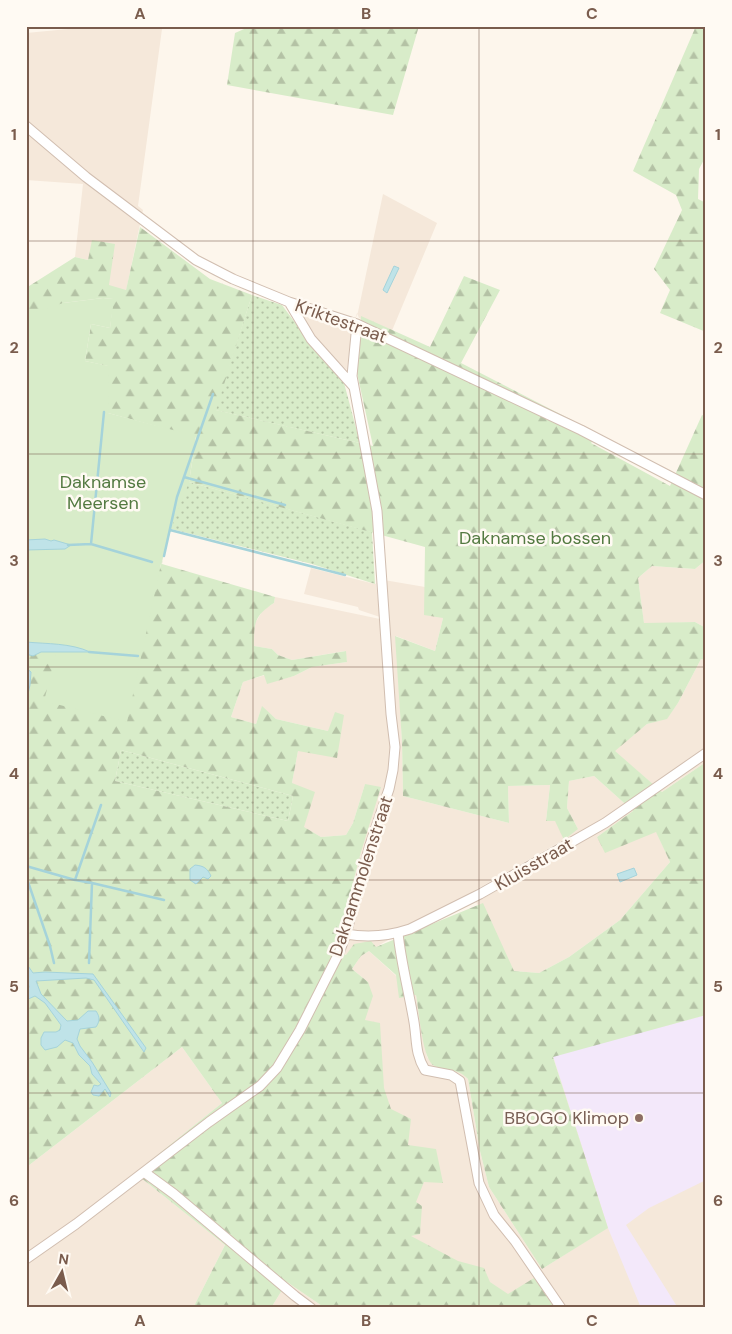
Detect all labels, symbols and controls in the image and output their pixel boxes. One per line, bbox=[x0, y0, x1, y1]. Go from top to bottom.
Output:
text: A bbox=[134, 3, 146, 24]
text: B bbox=[361, 3, 371, 24]
text: C bbox=[586, 3, 598, 24]
text: 1 bbox=[11, 124, 17, 145]
text: 1 bbox=[715, 124, 721, 145]
street label: Kriktestraat bbox=[292, 293, 390, 349]
text: 2 bbox=[9, 337, 19, 358]
text: 2 bbox=[713, 337, 723, 358]
park label: Daknamse Meersen bbox=[60, 470, 146, 515]
park label: Daknamse bossen bbox=[459, 526, 611, 550]
text: 3 bbox=[9, 550, 19, 571]
text: 3 bbox=[713, 550, 723, 571]
text: 4 bbox=[9, 763, 19, 784]
text: 4 bbox=[713, 763, 723, 784]
street label: Daknammolenstraat bbox=[324, 793, 398, 959]
street label: Kluisstraat bbox=[490, 832, 578, 896]
text: 5 bbox=[9, 976, 19, 997]
text: 5 bbox=[713, 976, 723, 997]
place label: BBOGO Klimop bbox=[504, 1106, 629, 1130]
marker: BBOGO Klimop bbox=[633, 1112, 645, 1124]
text: 6 bbox=[9, 1190, 19, 1211]
text: 6 bbox=[713, 1190, 723, 1211]
north arrow bbox=[38, 1246, 88, 1296]
text: N bbox=[57, 1250, 70, 1269]
text: A bbox=[134, 1310, 146, 1331]
text: B bbox=[361, 1310, 371, 1331]
text: C bbox=[586, 1310, 598, 1331]

